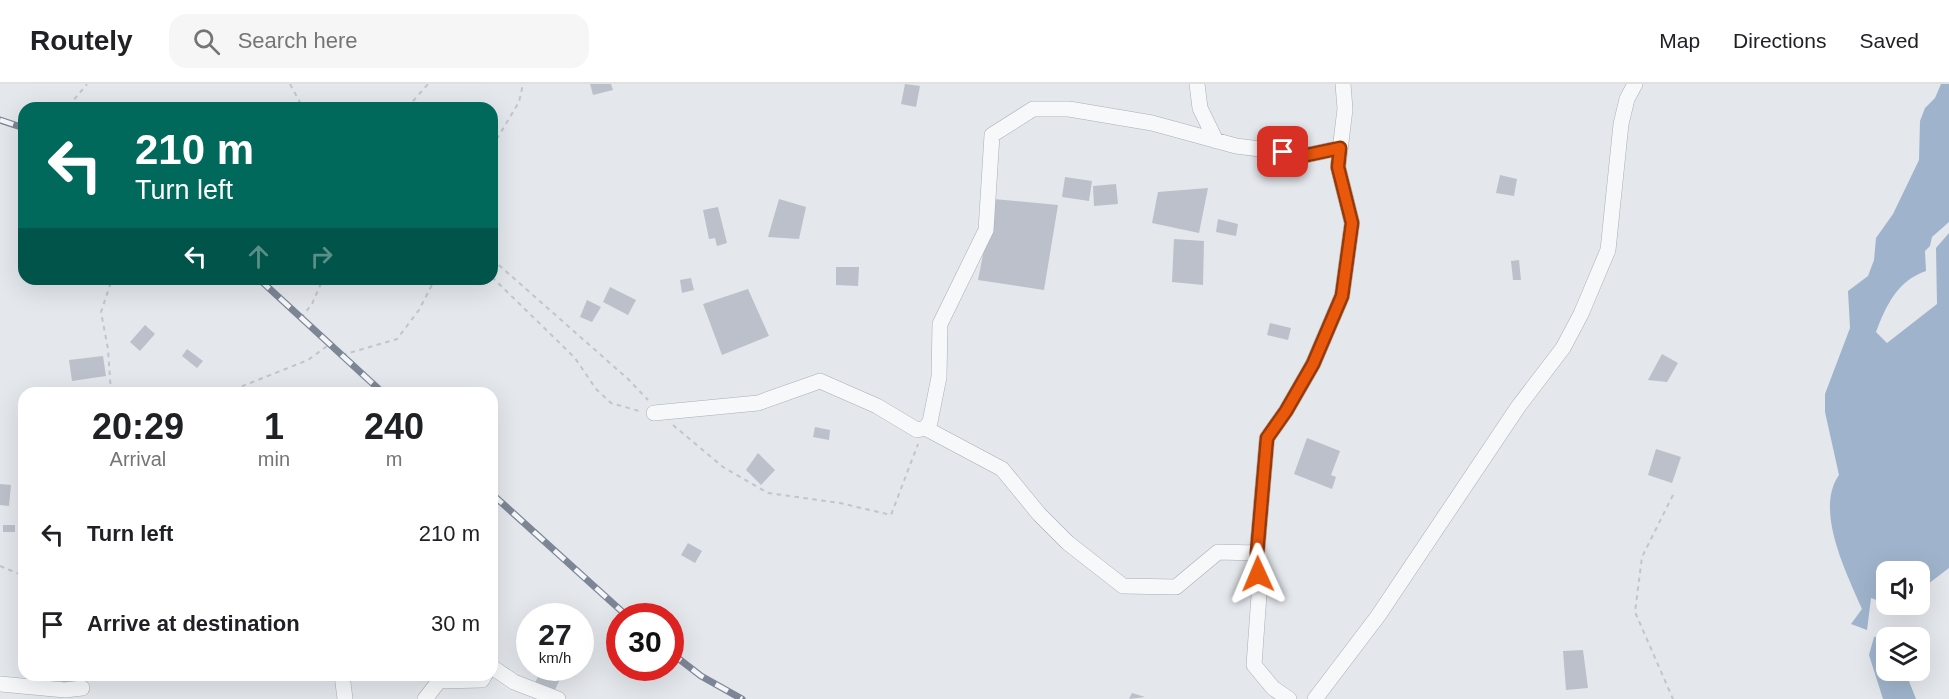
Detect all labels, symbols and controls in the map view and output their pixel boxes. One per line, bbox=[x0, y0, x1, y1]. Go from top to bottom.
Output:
search box bbox=[169, 14, 589, 68]
text: Routely bbox=[30, 25, 133, 56]
icon: search bbox=[190, 25, 223, 58]
text: Search here bbox=[238, 28, 358, 53]
text: Map bbox=[1659, 29, 1700, 52]
text: Directions bbox=[1733, 29, 1826, 52]
text: Saved bbox=[1859, 29, 1919, 52]
icon: left bbox=[36, 126, 114, 204]
text: 210 m bbox=[135, 126, 254, 173]
pin bbox=[1257, 126, 1308, 177]
icon: arrive bbox=[1266, 135, 1299, 168]
text: Turn left bbox=[135, 175, 233, 205]
icon: left bbox=[179, 240, 212, 273]
icon: ahead bbox=[242, 240, 275, 273]
icon: right bbox=[305, 240, 338, 273]
text: 20:29 bbox=[92, 406, 184, 447]
text: 1 bbox=[264, 406, 284, 447]
text: 240 bbox=[364, 406, 424, 447]
text: Arrival bbox=[110, 448, 166, 470]
text: min bbox=[258, 448, 290, 470]
text: m bbox=[386, 448, 402, 470]
icon: left bbox=[36, 518, 69, 551]
text: Turn left bbox=[87, 521, 173, 546]
text: 210 m bbox=[419, 521, 480, 546]
position arrow bbox=[1226, 542, 1290, 606]
map controls bbox=[1876, 561, 1930, 681]
button: sound bbox=[1876, 561, 1930, 615]
speed limit sign: 30 bbox=[606, 603, 684, 681]
icon: arrive bbox=[36, 608, 69, 641]
text: Arrive at destination bbox=[87, 611, 300, 636]
text: 30 m bbox=[431, 611, 480, 636]
text: 27 bbox=[538, 618, 572, 651]
button: layers bbox=[1876, 627, 1930, 681]
text: km/h bbox=[539, 649, 571, 666]

